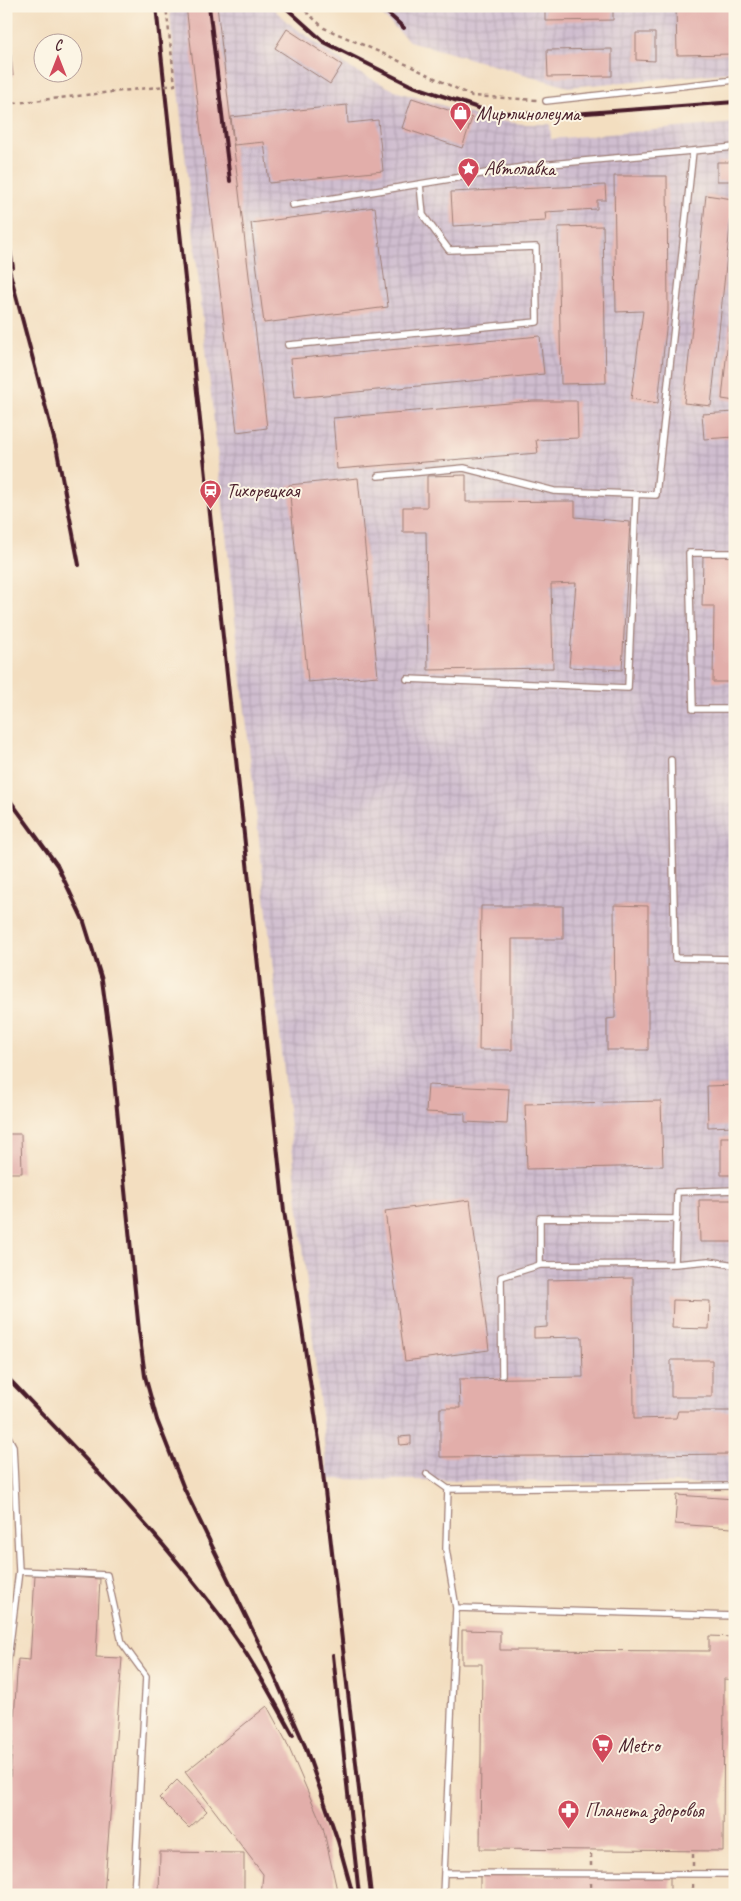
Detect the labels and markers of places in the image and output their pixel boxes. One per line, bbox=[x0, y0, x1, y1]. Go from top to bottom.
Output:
shop icon: Мир линолеума bbox=[448, 101, 472, 132]
place label: Мир линолеума bbox=[476, 101, 582, 126]
place icon: Автолавка bbox=[456, 156, 480, 187]
place label: Автолавка bbox=[484, 156, 557, 181]
station icon: Тихорецкая bbox=[198, 478, 222, 509]
place label: Тихорецкая bbox=[226, 478, 301, 503]
supermarket icon: Metro bbox=[590, 1733, 614, 1764]
place label: Metro bbox=[618, 1733, 662, 1758]
pharmacy icon: Планета здоровья bbox=[557, 1798, 581, 1829]
place label: Планета здоровья bbox=[585, 1798, 706, 1824]

